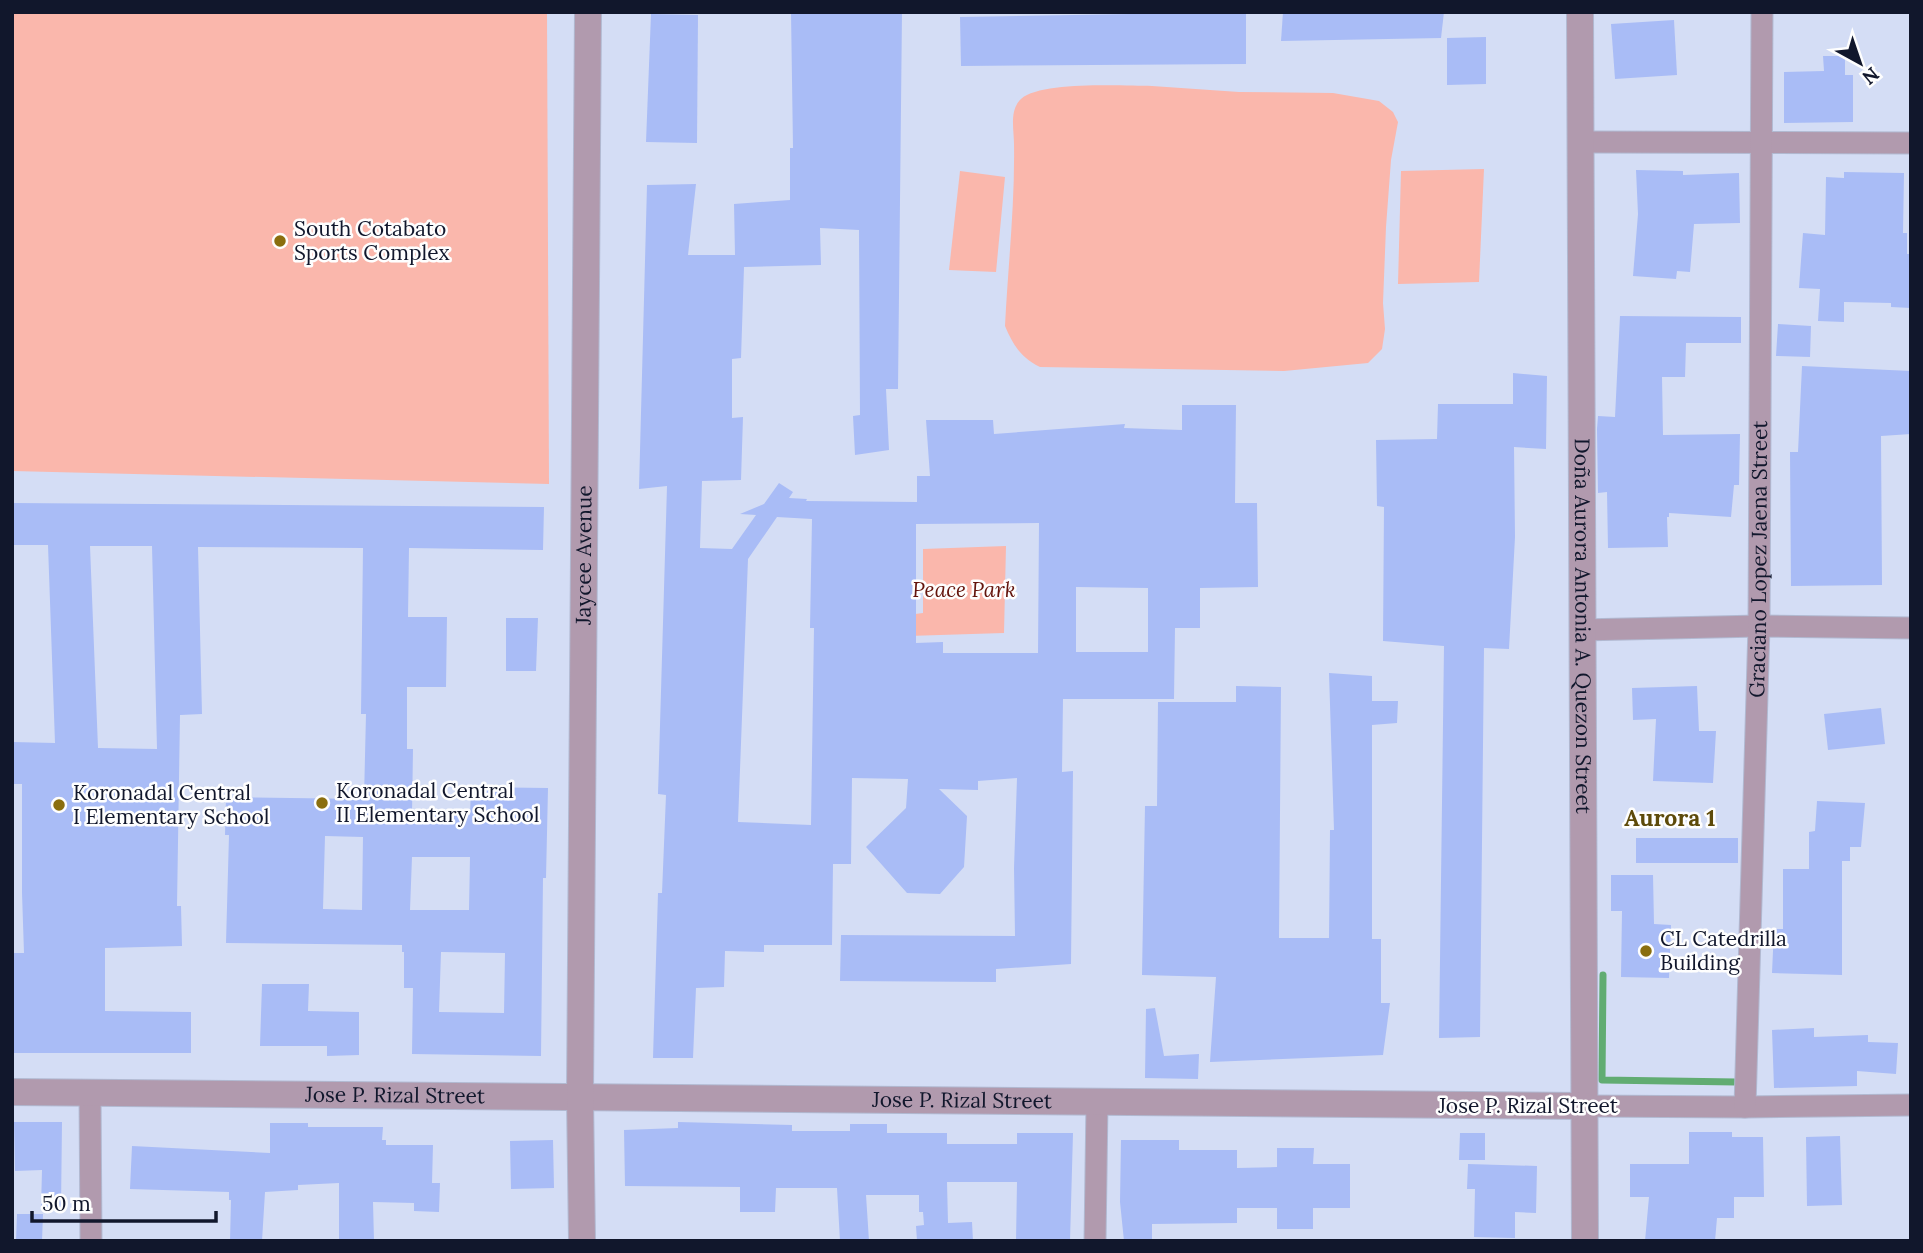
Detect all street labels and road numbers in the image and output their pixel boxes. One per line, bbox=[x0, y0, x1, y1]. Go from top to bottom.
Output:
street label: Graciano Lopez Jaena Street bbox=[1743, 420, 1773, 698]
street label: Doña Aurora Antonia A. Quezon Street bbox=[1569, 438, 1597, 815]
street label: Jaycee Avenue bbox=[569, 485, 598, 626]
street label: Jose P. Rizal Street bbox=[304, 1081, 486, 1109]
street label: Jose P. Rizal Street bbox=[871, 1086, 1053, 1114]
street label: Jose P. Rizal Street bbox=[1437, 1092, 1619, 1119]

